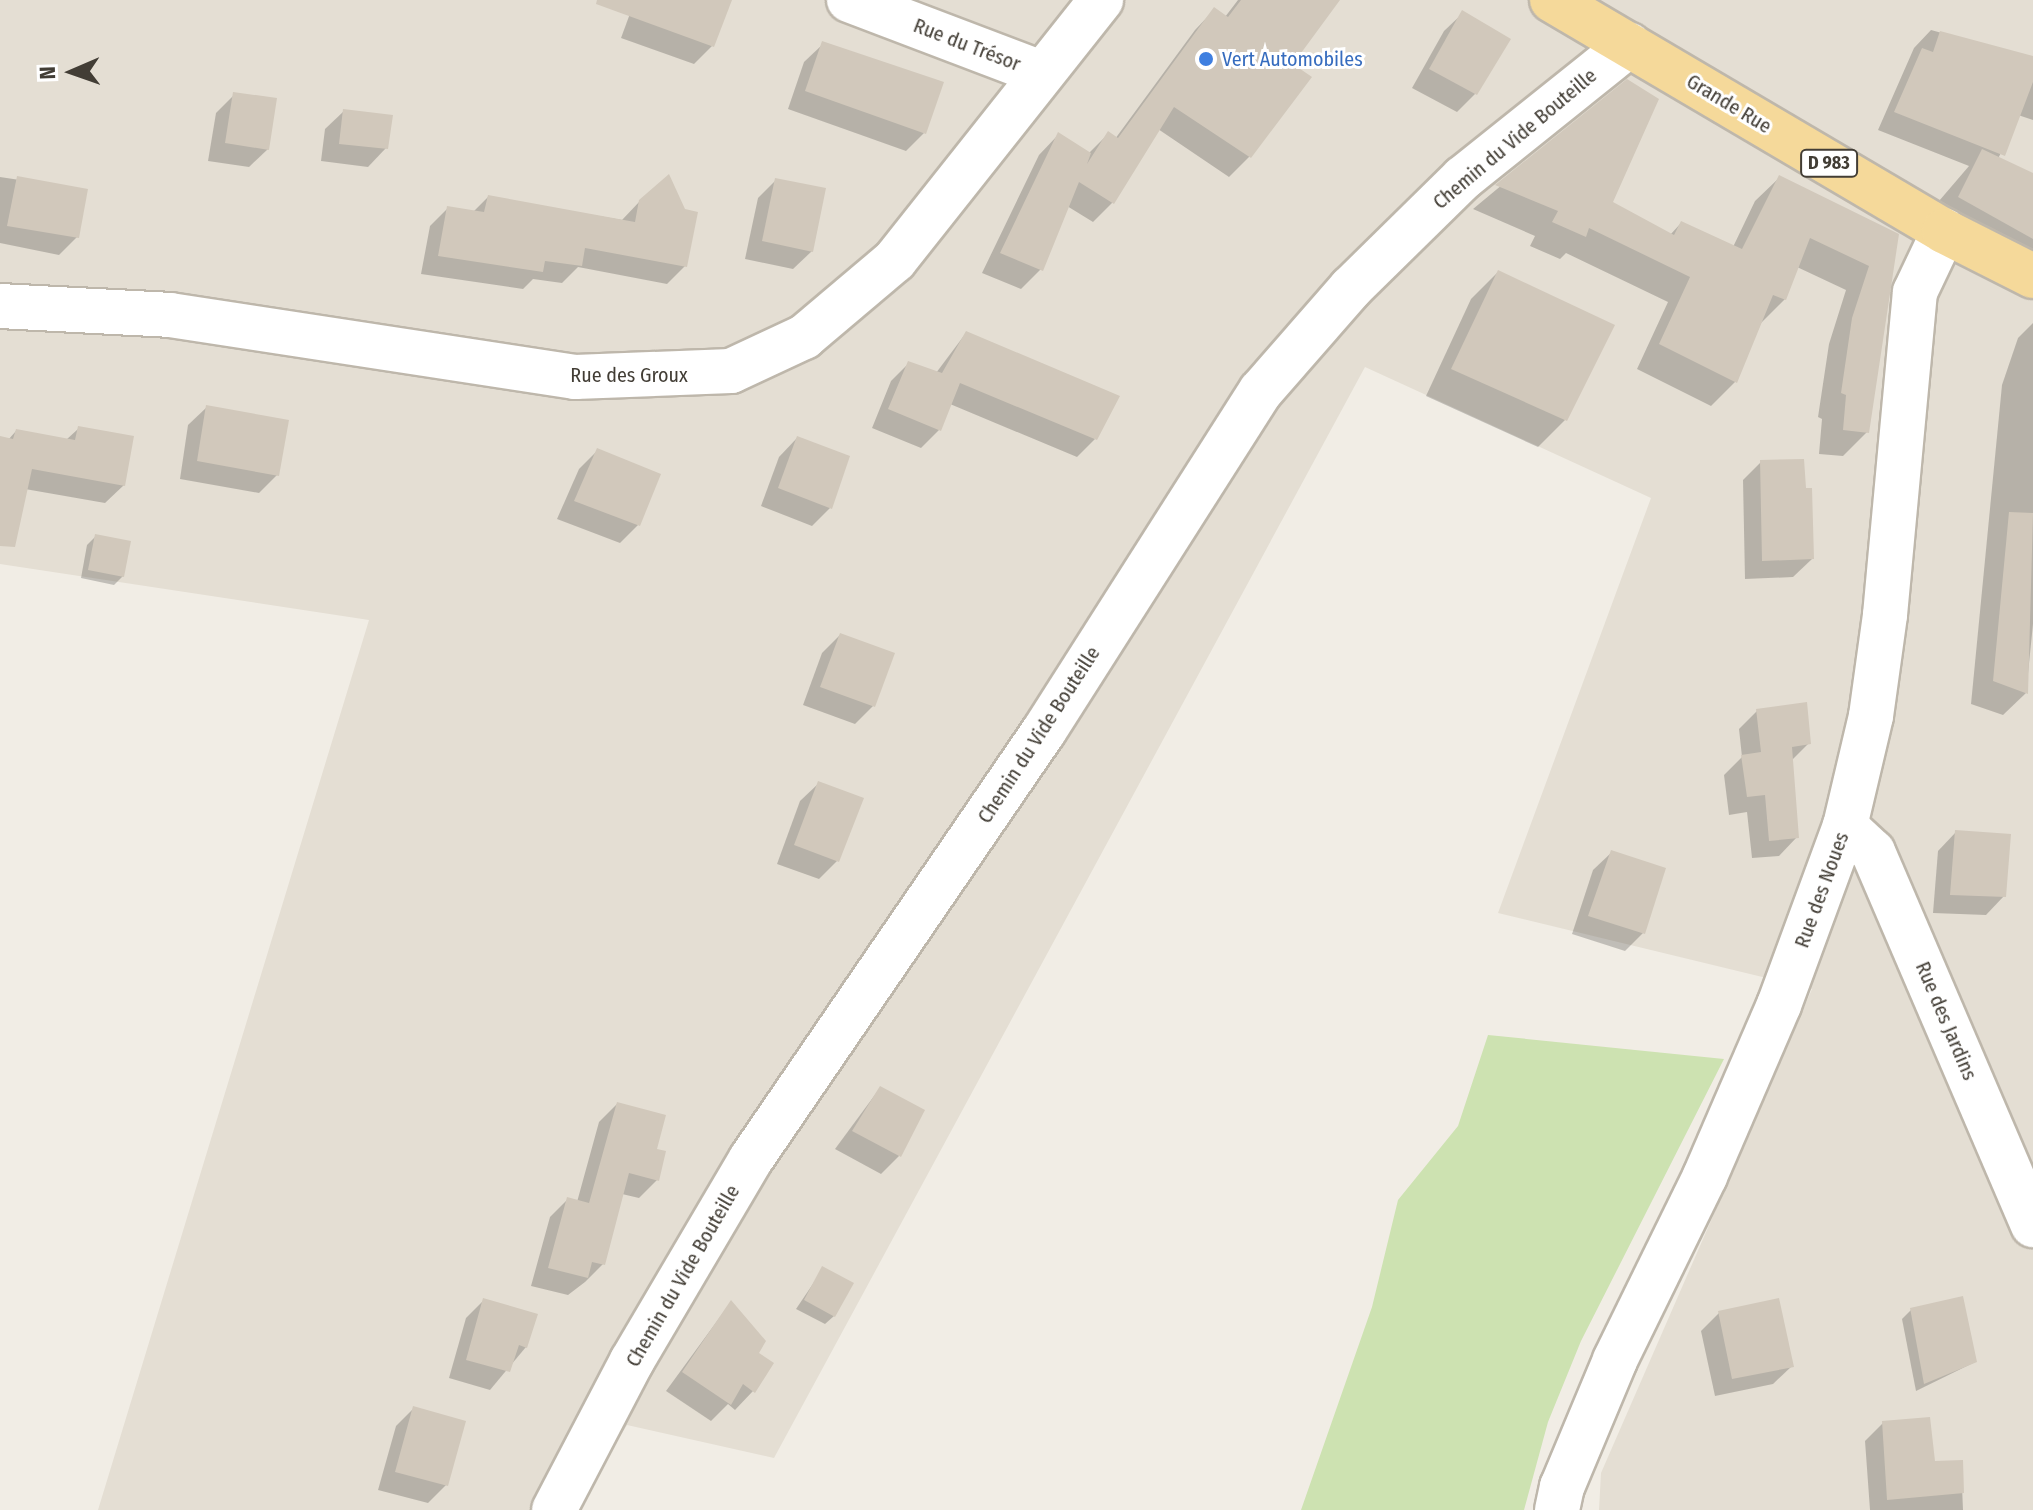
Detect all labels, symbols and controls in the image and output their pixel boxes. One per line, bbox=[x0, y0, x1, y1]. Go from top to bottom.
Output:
street label: Rue du Trésor bbox=[910, 14, 1024, 76]
north arrow bbox=[32, 32, 112, 112]
place label: Vert Automobiles bbox=[1222, 47, 1363, 71]
marker: Vert Automobiles bbox=[1197, 50, 1215, 68]
street label: Chemin du Vide Bouteille bbox=[1428, 64, 1602, 214]
text: N bbox=[34, 66, 61, 80]
street label: Grande Rue bbox=[1682, 69, 1776, 139]
road number: D 983 bbox=[1799, 149, 1859, 177]
street label: Rue des Groux bbox=[570, 363, 688, 387]
street label: Chemin du Vide Bouteille bbox=[973, 642, 1105, 828]
street label: Rue des Noues bbox=[1790, 829, 1854, 951]
street label: Rue des Jardins bbox=[1910, 958, 1982, 1084]
street label: Chemin du Vide Bouteille bbox=[621, 1181, 745, 1371]

